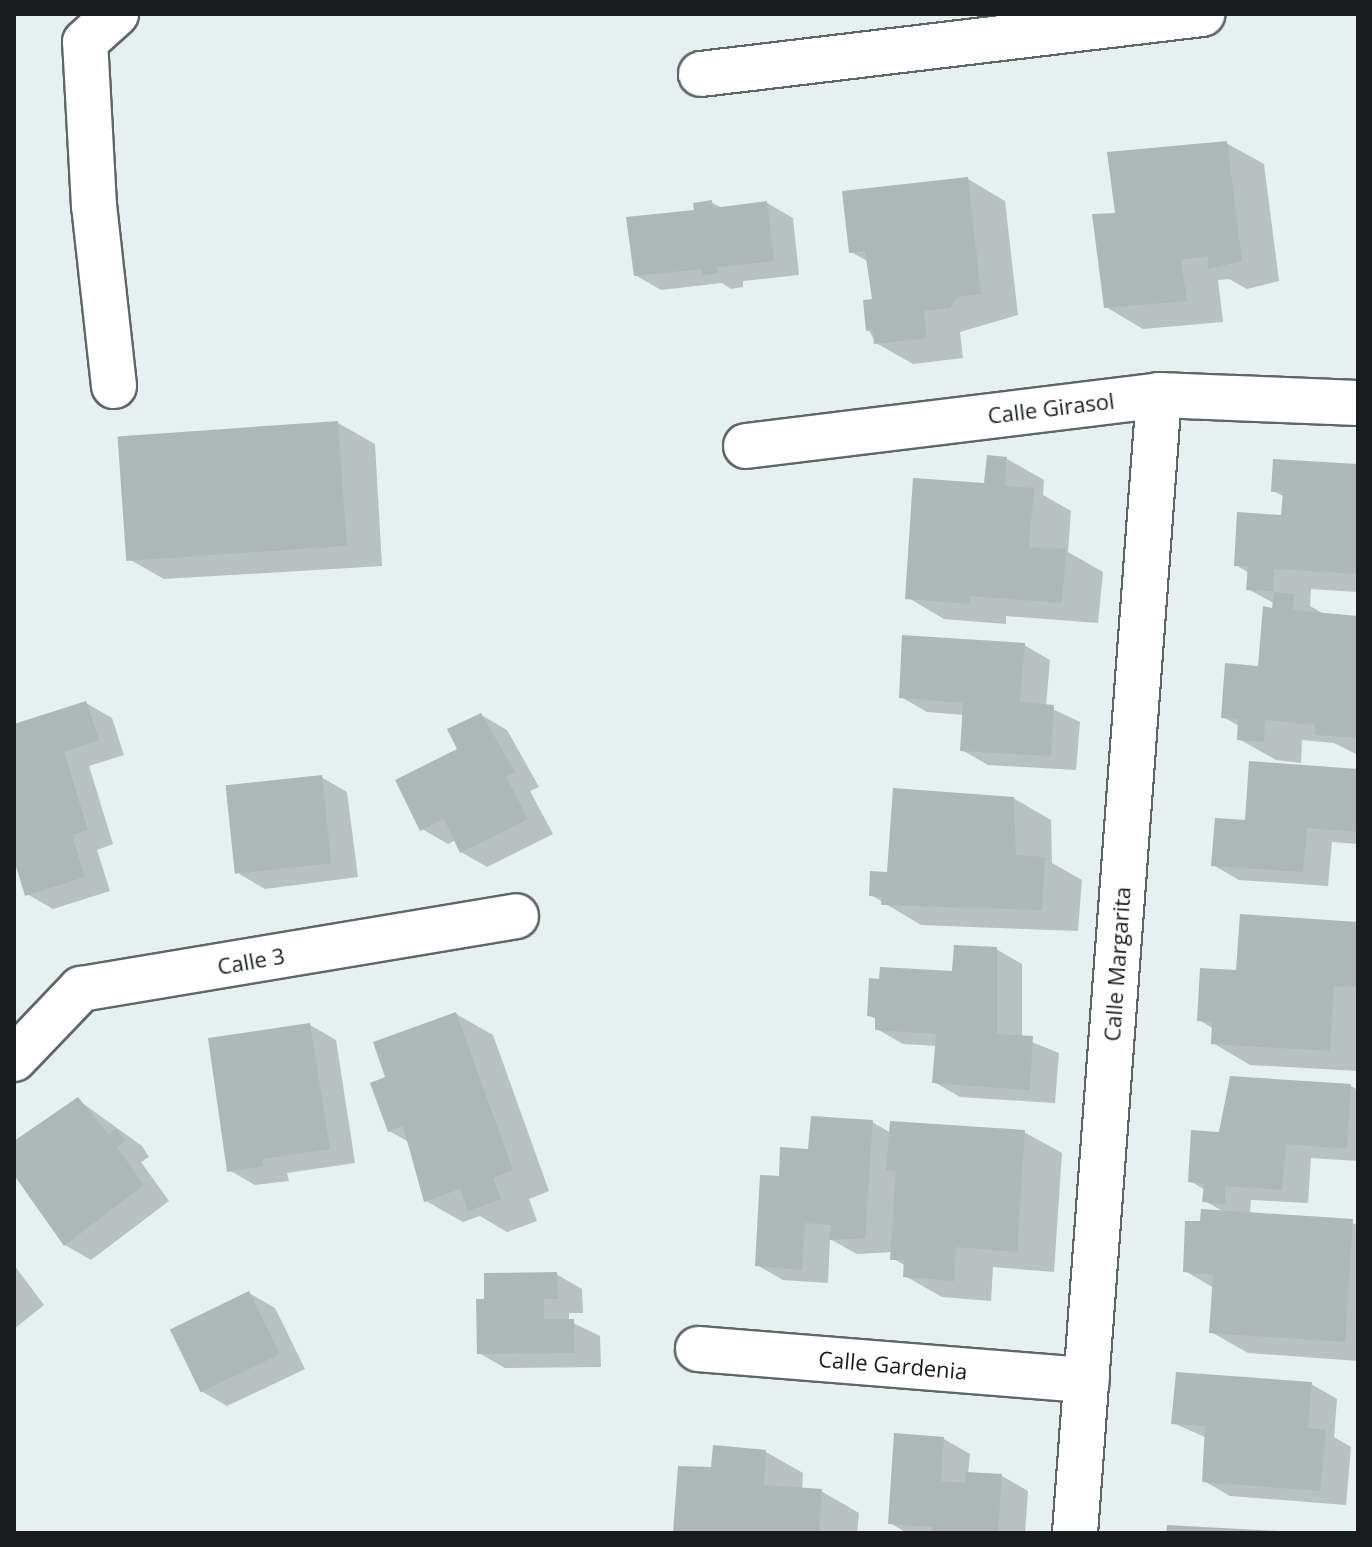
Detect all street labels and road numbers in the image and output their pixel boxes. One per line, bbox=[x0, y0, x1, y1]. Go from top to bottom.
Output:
street label: Calle Girasol bbox=[986, 387, 1116, 429]
street label: Calle Margarita bbox=[1098, 886, 1136, 1042]
street label: Calle 3 bbox=[215, 942, 287, 980]
street label: Calle Gardenia bbox=[817, 1345, 969, 1385]

